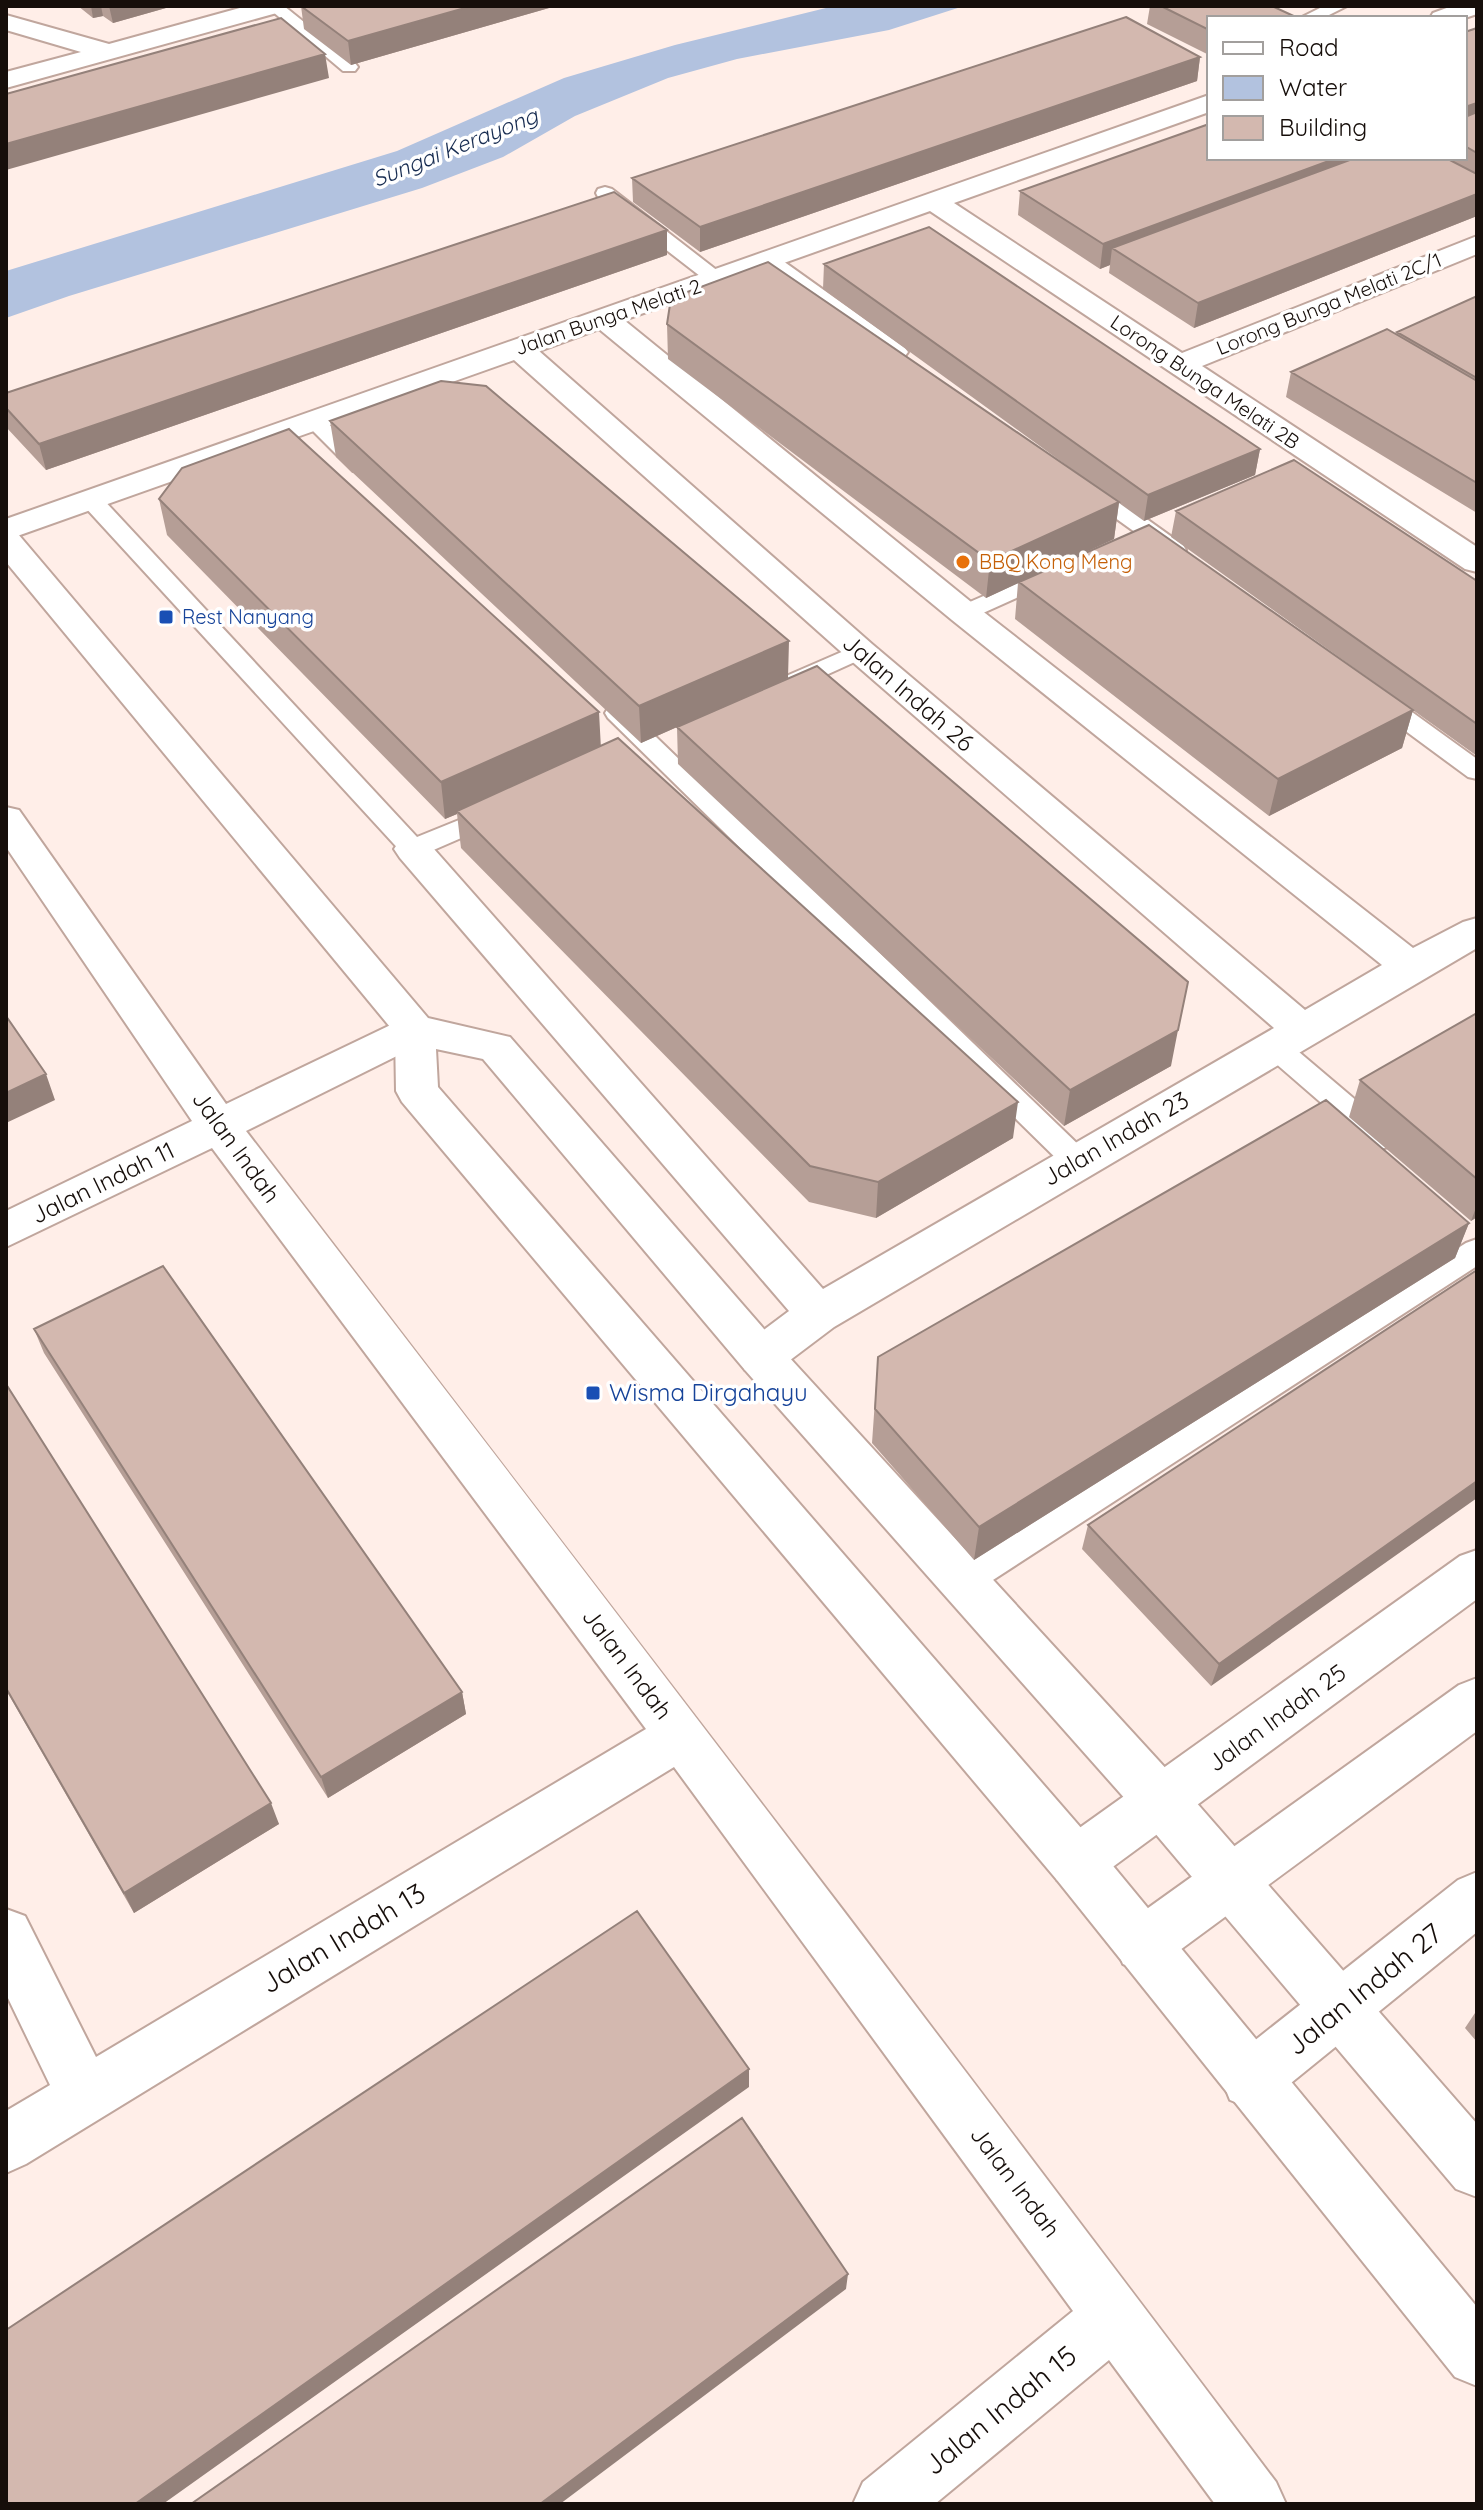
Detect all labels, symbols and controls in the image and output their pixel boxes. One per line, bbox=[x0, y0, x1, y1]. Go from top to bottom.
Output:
legend bbox=[1207, 16, 1467, 160]
text: Road bbox=[1279, 32, 1339, 62]
text: Water bbox=[1279, 72, 1347, 102]
water label: Sungai Kerayong bbox=[368, 101, 543, 193]
text: Building bbox=[1279, 112, 1367, 142]
street label: Lorong Bunga Melati 2C/1 bbox=[1213, 247, 1445, 360]
street label: Jalan Bunga Melati 2 bbox=[511, 273, 704, 360]
street label: Lorong Bunga Melati 2B bbox=[1106, 309, 1305, 454]
place label: BBQ Kong Meng bbox=[979, 549, 1133, 574]
marker: BBQ Kong Meng bbox=[954, 553, 972, 571]
place label: Rest Nanyang bbox=[182, 604, 314, 629]
marker: Rest Nanyang bbox=[157, 608, 175, 626]
street label: Jalan Indah 26 bbox=[837, 627, 980, 757]
street label: Jalan Indah bbox=[186, 1084, 288, 1208]
street label: Jalan Indah 23 bbox=[1037, 1084, 1194, 1192]
street label: Jalan Indah 11 bbox=[26, 1134, 179, 1230]
place label: Wisma Dirgahayu bbox=[609, 1377, 808, 1407]
marker: Wisma Dirgahayu bbox=[584, 1384, 602, 1402]
street label: Jalan Indah bbox=[576, 1602, 679, 1725]
street label: Jalan Indah 25 bbox=[1201, 1657, 1352, 1778]
street label: Jalan Indah 13 bbox=[254, 1875, 431, 2000]
street label: Jalan Indah 27 bbox=[1279, 1915, 1449, 2062]
street label: Jalan Indah bbox=[964, 2120, 1067, 2243]
street label: Jalan Indah 15 bbox=[916, 2337, 1083, 2482]

